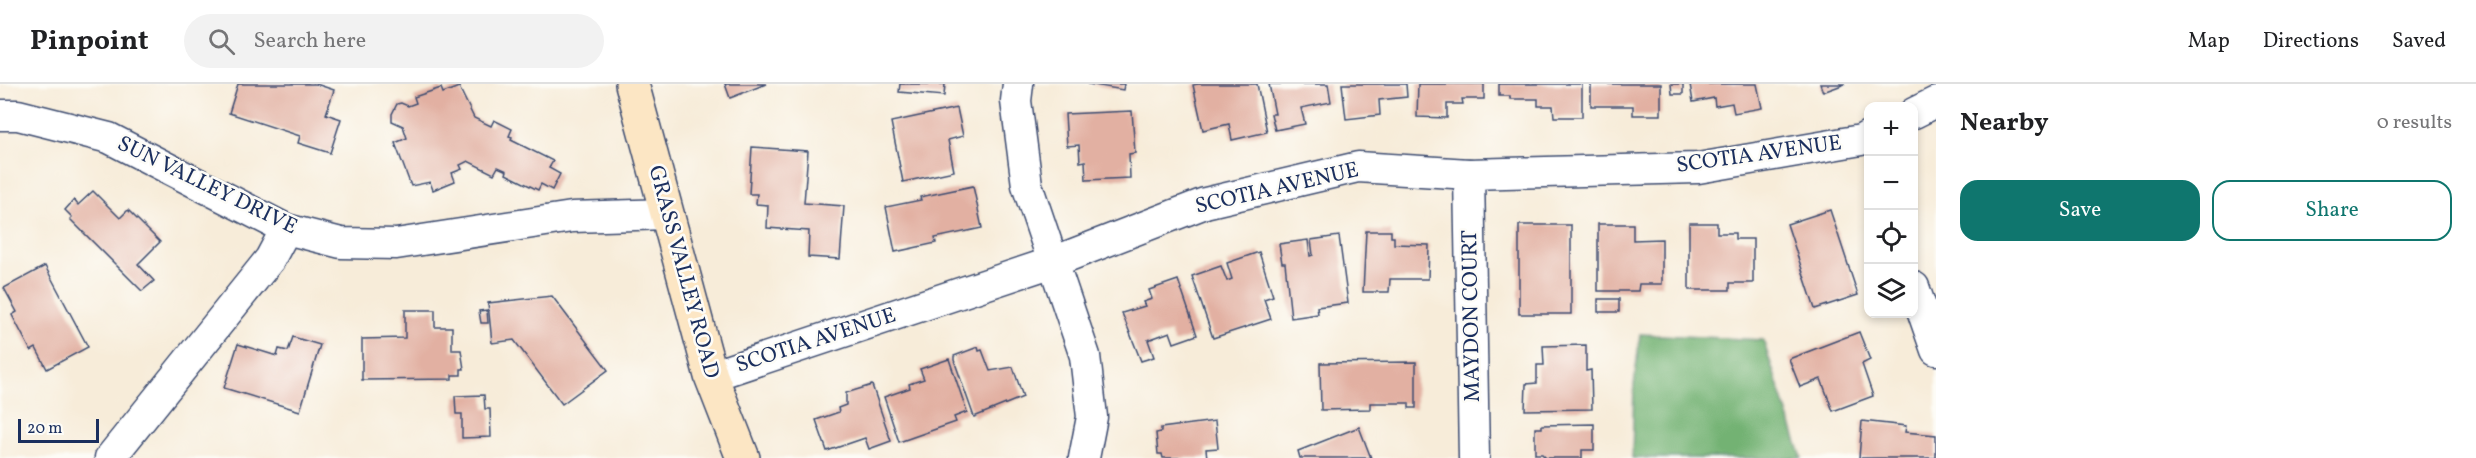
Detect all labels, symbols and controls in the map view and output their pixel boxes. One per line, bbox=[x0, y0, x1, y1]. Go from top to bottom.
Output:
search box bbox=[184, 14, 604, 68]
text: Pinpoint bbox=[30, 22, 148, 61]
icon: search bbox=[205, 25, 238, 58]
text: Search here bbox=[253, 26, 366, 57]
text: Map bbox=[2188, 27, 2230, 56]
text: Directions bbox=[2263, 27, 2359, 56]
text: Saved bbox=[2392, 27, 2446, 56]
map controls bbox=[1864, 102, 1918, 318]
button: + bbox=[1864, 102, 1918, 156]
text: Nearby bbox=[1960, 105, 2049, 141]
text: 0 results bbox=[2377, 109, 2452, 137]
street label: SCOTIA AVENUE bbox=[1674, 128, 1844, 182]
street label: SUN VALLEY DRIVE bbox=[112, 129, 302, 243]
street label: SCOTIA AVENUE bbox=[1192, 155, 1362, 223]
button: − bbox=[1864, 156, 1918, 210]
street label: GRASS VALLEY ROAD bbox=[640, 162, 726, 382]
button: Save bbox=[1960, 180, 2200, 241]
button: Share bbox=[2212, 180, 2452, 241]
button: locate bbox=[1864, 210, 1918, 264]
street label: MAYDON COURT bbox=[1455, 230, 1489, 402]
button: layers bbox=[1864, 264, 1918, 318]
street label: SCOTIA AVENUE bbox=[732, 300, 900, 382]
scale bar bbox=[18, 416, 99, 444]
text: 20 m bbox=[27, 418, 62, 440]

